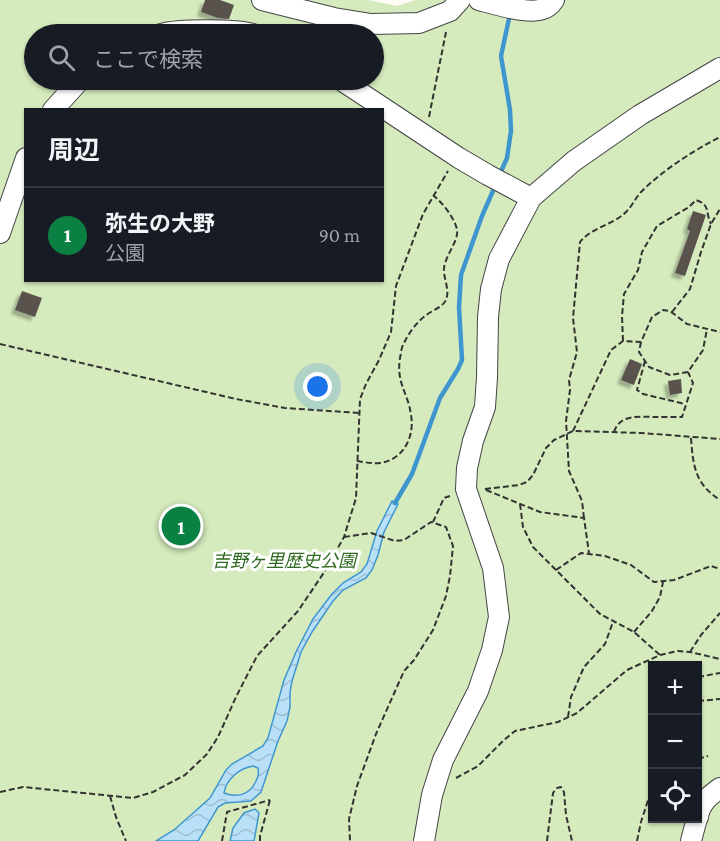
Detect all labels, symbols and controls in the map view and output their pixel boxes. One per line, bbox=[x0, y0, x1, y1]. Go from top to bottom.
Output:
search box bbox=[24, 24, 384, 90]
icon: search bbox=[45, 41, 78, 74]
text: ここで検索 bbox=[93, 47, 203, 72]
text: 周辺 bbox=[48, 136, 100, 165]
text: 弥生の大野 bbox=[105, 211, 215, 236]
text: 1 bbox=[64, 224, 71, 246]
text: 90 m bbox=[319, 224, 360, 246]
text: 公園 bbox=[105, 242, 145, 264]
your location bbox=[303, 372, 332, 401]
pin: 1 bbox=[162, 504, 201, 548]
park label: 吉野ヶ里歴史公園 bbox=[212, 551, 359, 571]
map controls bbox=[648, 661, 702, 823]
button: + bbox=[648, 661, 702, 715]
button: − bbox=[648, 715, 702, 769]
button: locate bbox=[648, 769, 702, 823]

